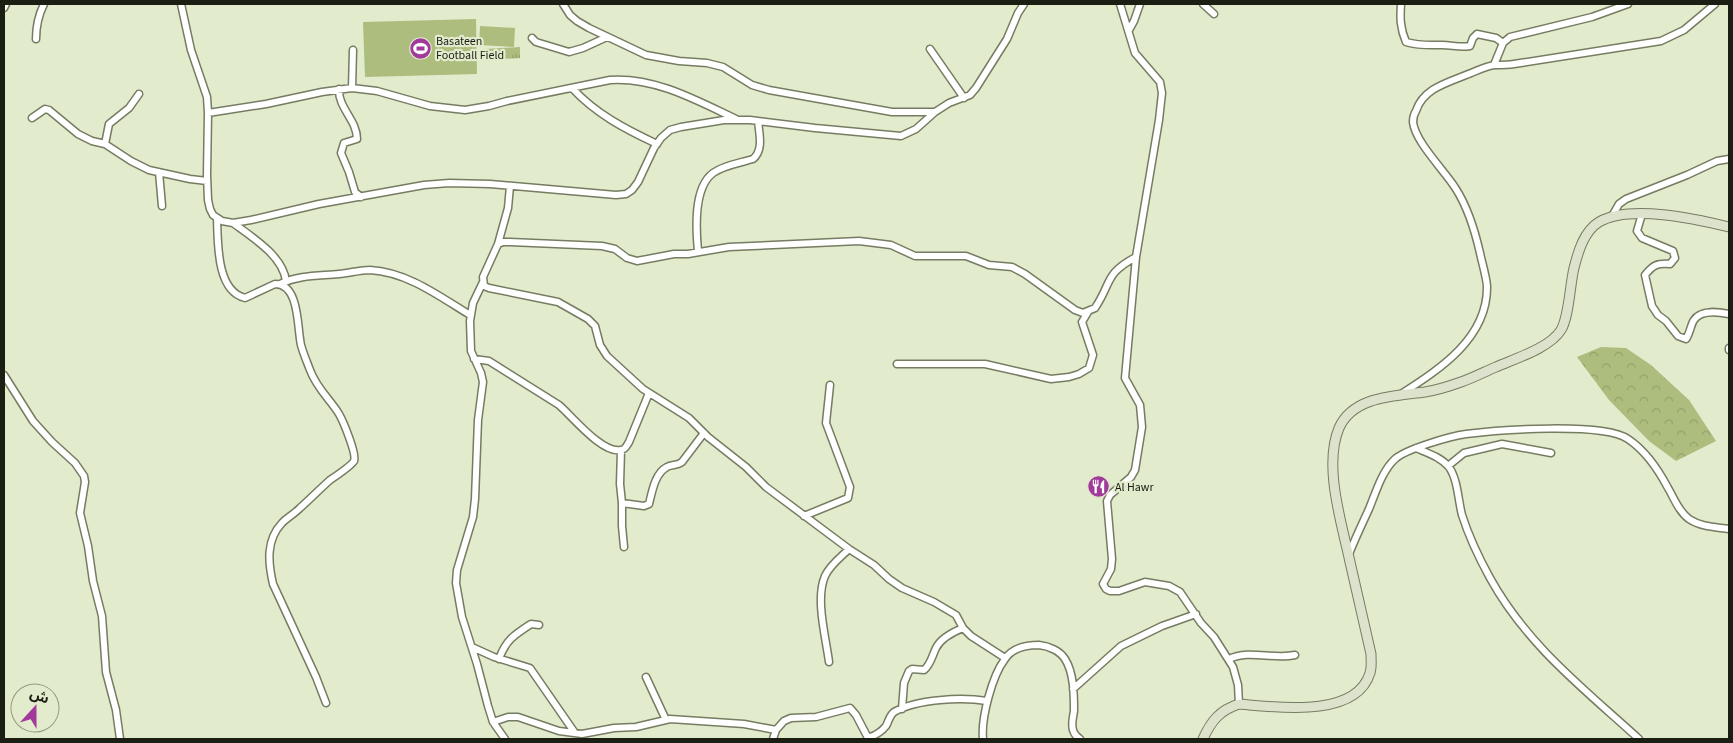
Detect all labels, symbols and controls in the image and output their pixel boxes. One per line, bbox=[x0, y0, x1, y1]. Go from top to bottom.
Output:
place label: Basateen Football Field bbox=[436, 33, 504, 64]
sports icon: Basateen Football Field bbox=[408, 36, 432, 60]
restaurant icon: Al Hawr bbox=[1087, 475, 1111, 499]
place label: Al Hawr bbox=[1115, 479, 1154, 496]
north arrow bbox=[10, 683, 60, 733]
text: ش bbox=[27, 684, 52, 710]

